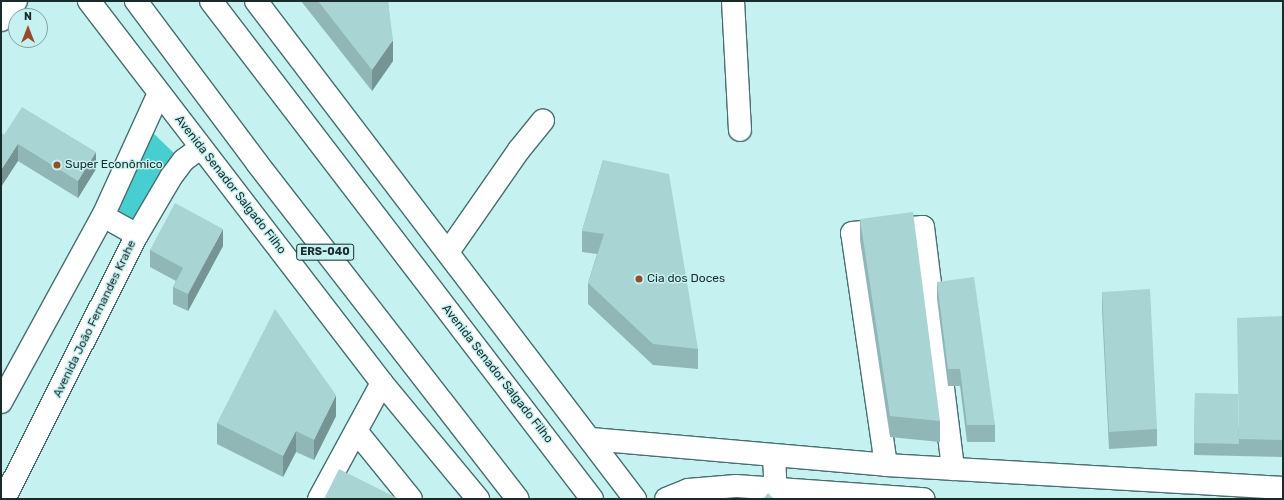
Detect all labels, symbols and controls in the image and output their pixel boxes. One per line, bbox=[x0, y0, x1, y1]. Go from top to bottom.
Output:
north arrow bbox=[8, 8, 48, 48]
text: N bbox=[24, 10, 32, 23]
street label: Avenida Senador Salgado Filho bbox=[171, 113, 289, 257]
place label: Super Econômico bbox=[65, 158, 163, 172]
marker: Super Econômico bbox=[52, 160, 62, 170]
street label: Avenida João Fernandes Krahe bbox=[51, 238, 139, 400]
road number: ERS-040 bbox=[296, 243, 354, 261]
place label: Cia dos Doces bbox=[647, 272, 725, 286]
marker: Cia dos Doces bbox=[634, 274, 644, 284]
street label: Avenida Senador Salgado Filho bbox=[438, 302, 556, 446]

